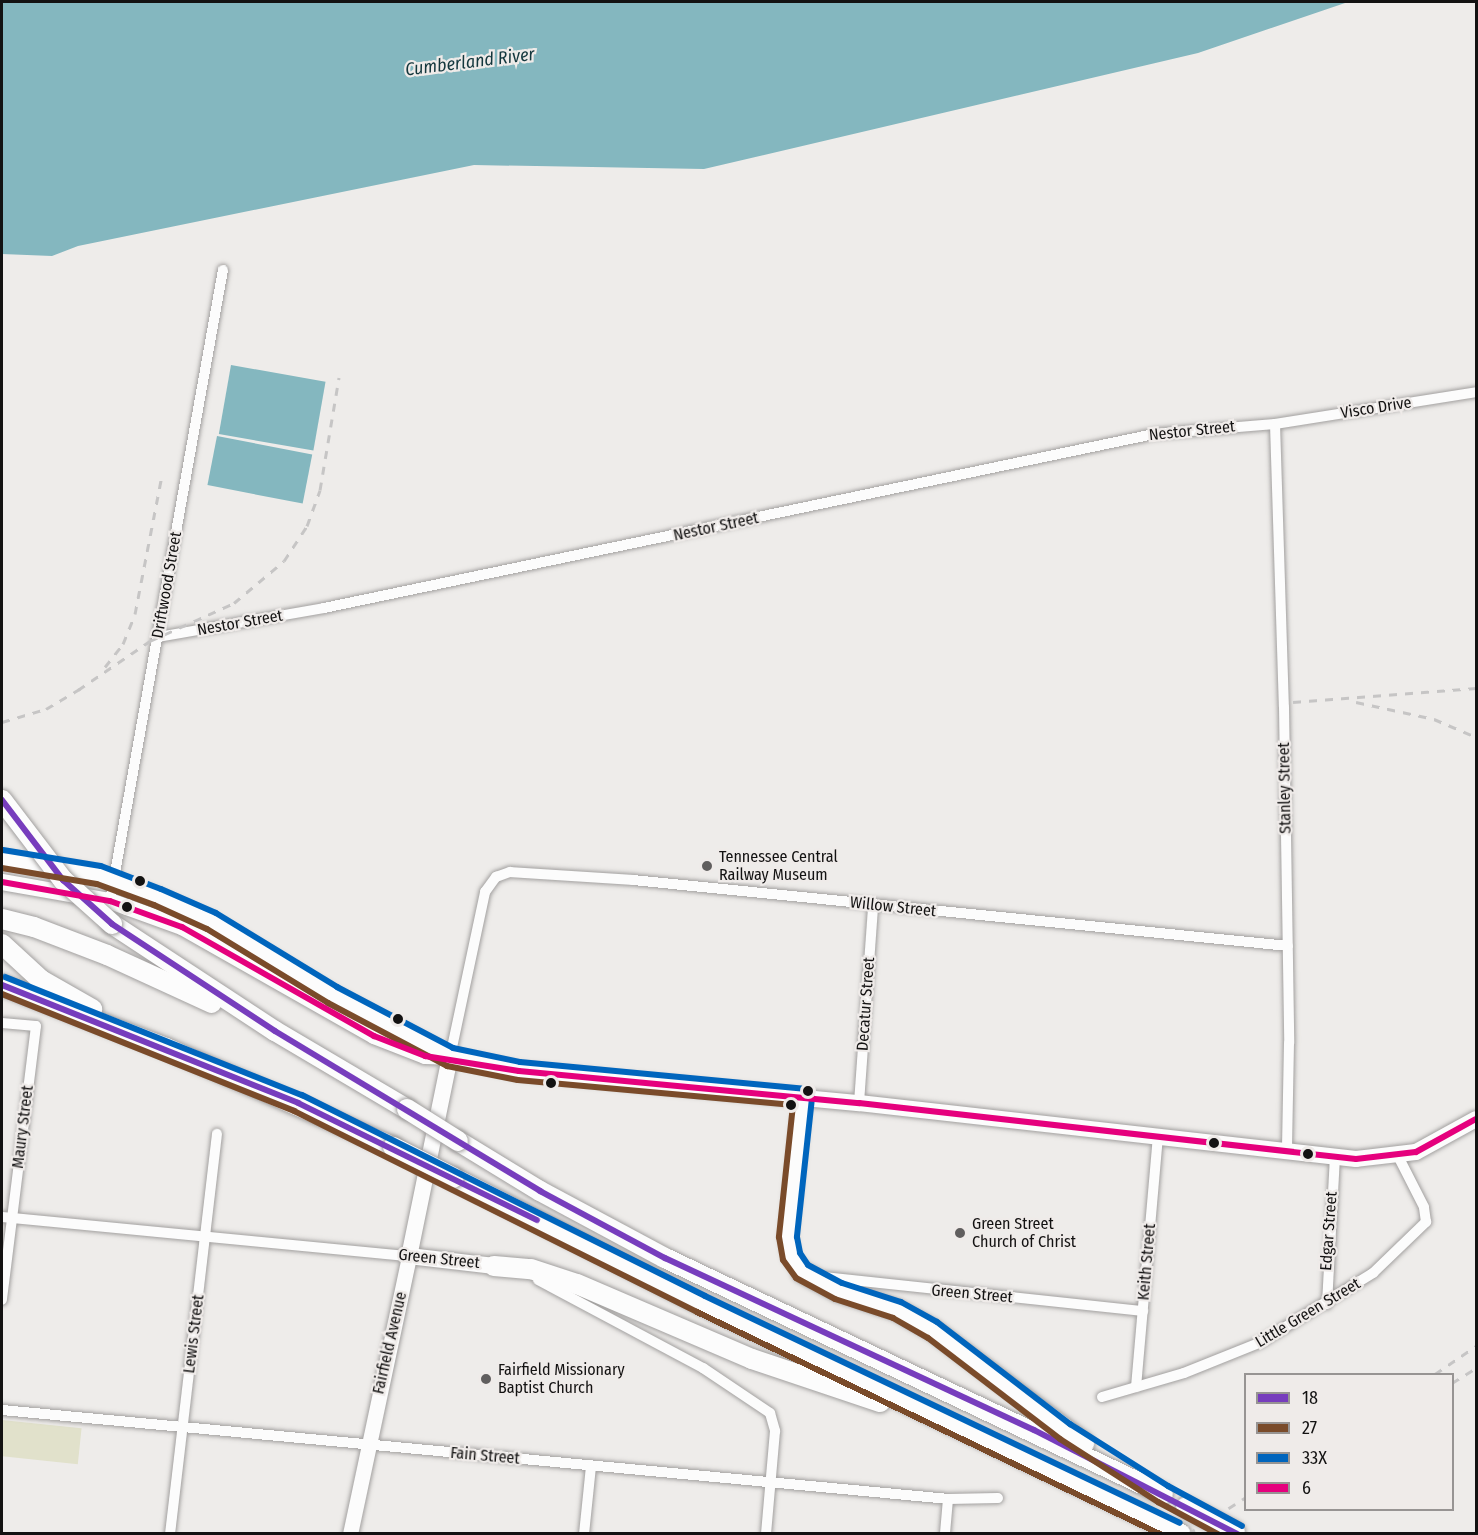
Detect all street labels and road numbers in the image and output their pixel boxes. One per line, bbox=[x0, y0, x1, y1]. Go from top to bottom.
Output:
street label: Visco Drive bbox=[1339, 393, 1413, 423]
street label: Nestor Street bbox=[1148, 417, 1236, 445]
street label: Nestor Street bbox=[672, 509, 760, 545]
street label: Driftwood Street bbox=[148, 530, 186, 640]
street label: Nestor Street bbox=[196, 606, 284, 640]
street label: Stanley Street bbox=[1275, 742, 1295, 834]
street label: Willow Street bbox=[849, 893, 937, 921]
street label: Decatur Street bbox=[853, 956, 879, 1052]
street label: Maury Street bbox=[8, 1084, 38, 1170]
street label: Edgar Street bbox=[1317, 1191, 1341, 1271]
street label: Keith Street bbox=[1134, 1223, 1160, 1301]
street label: Green Street bbox=[397, 1245, 481, 1273]
street label: Little Green Street bbox=[1252, 1274, 1364, 1352]
street label: Green Street bbox=[930, 1281, 1014, 1307]
street label: Fairfield Avenue bbox=[369, 1290, 411, 1396]
street label: Lewis Street bbox=[180, 1294, 208, 1374]
street label: Fain Street bbox=[450, 1443, 520, 1469]

